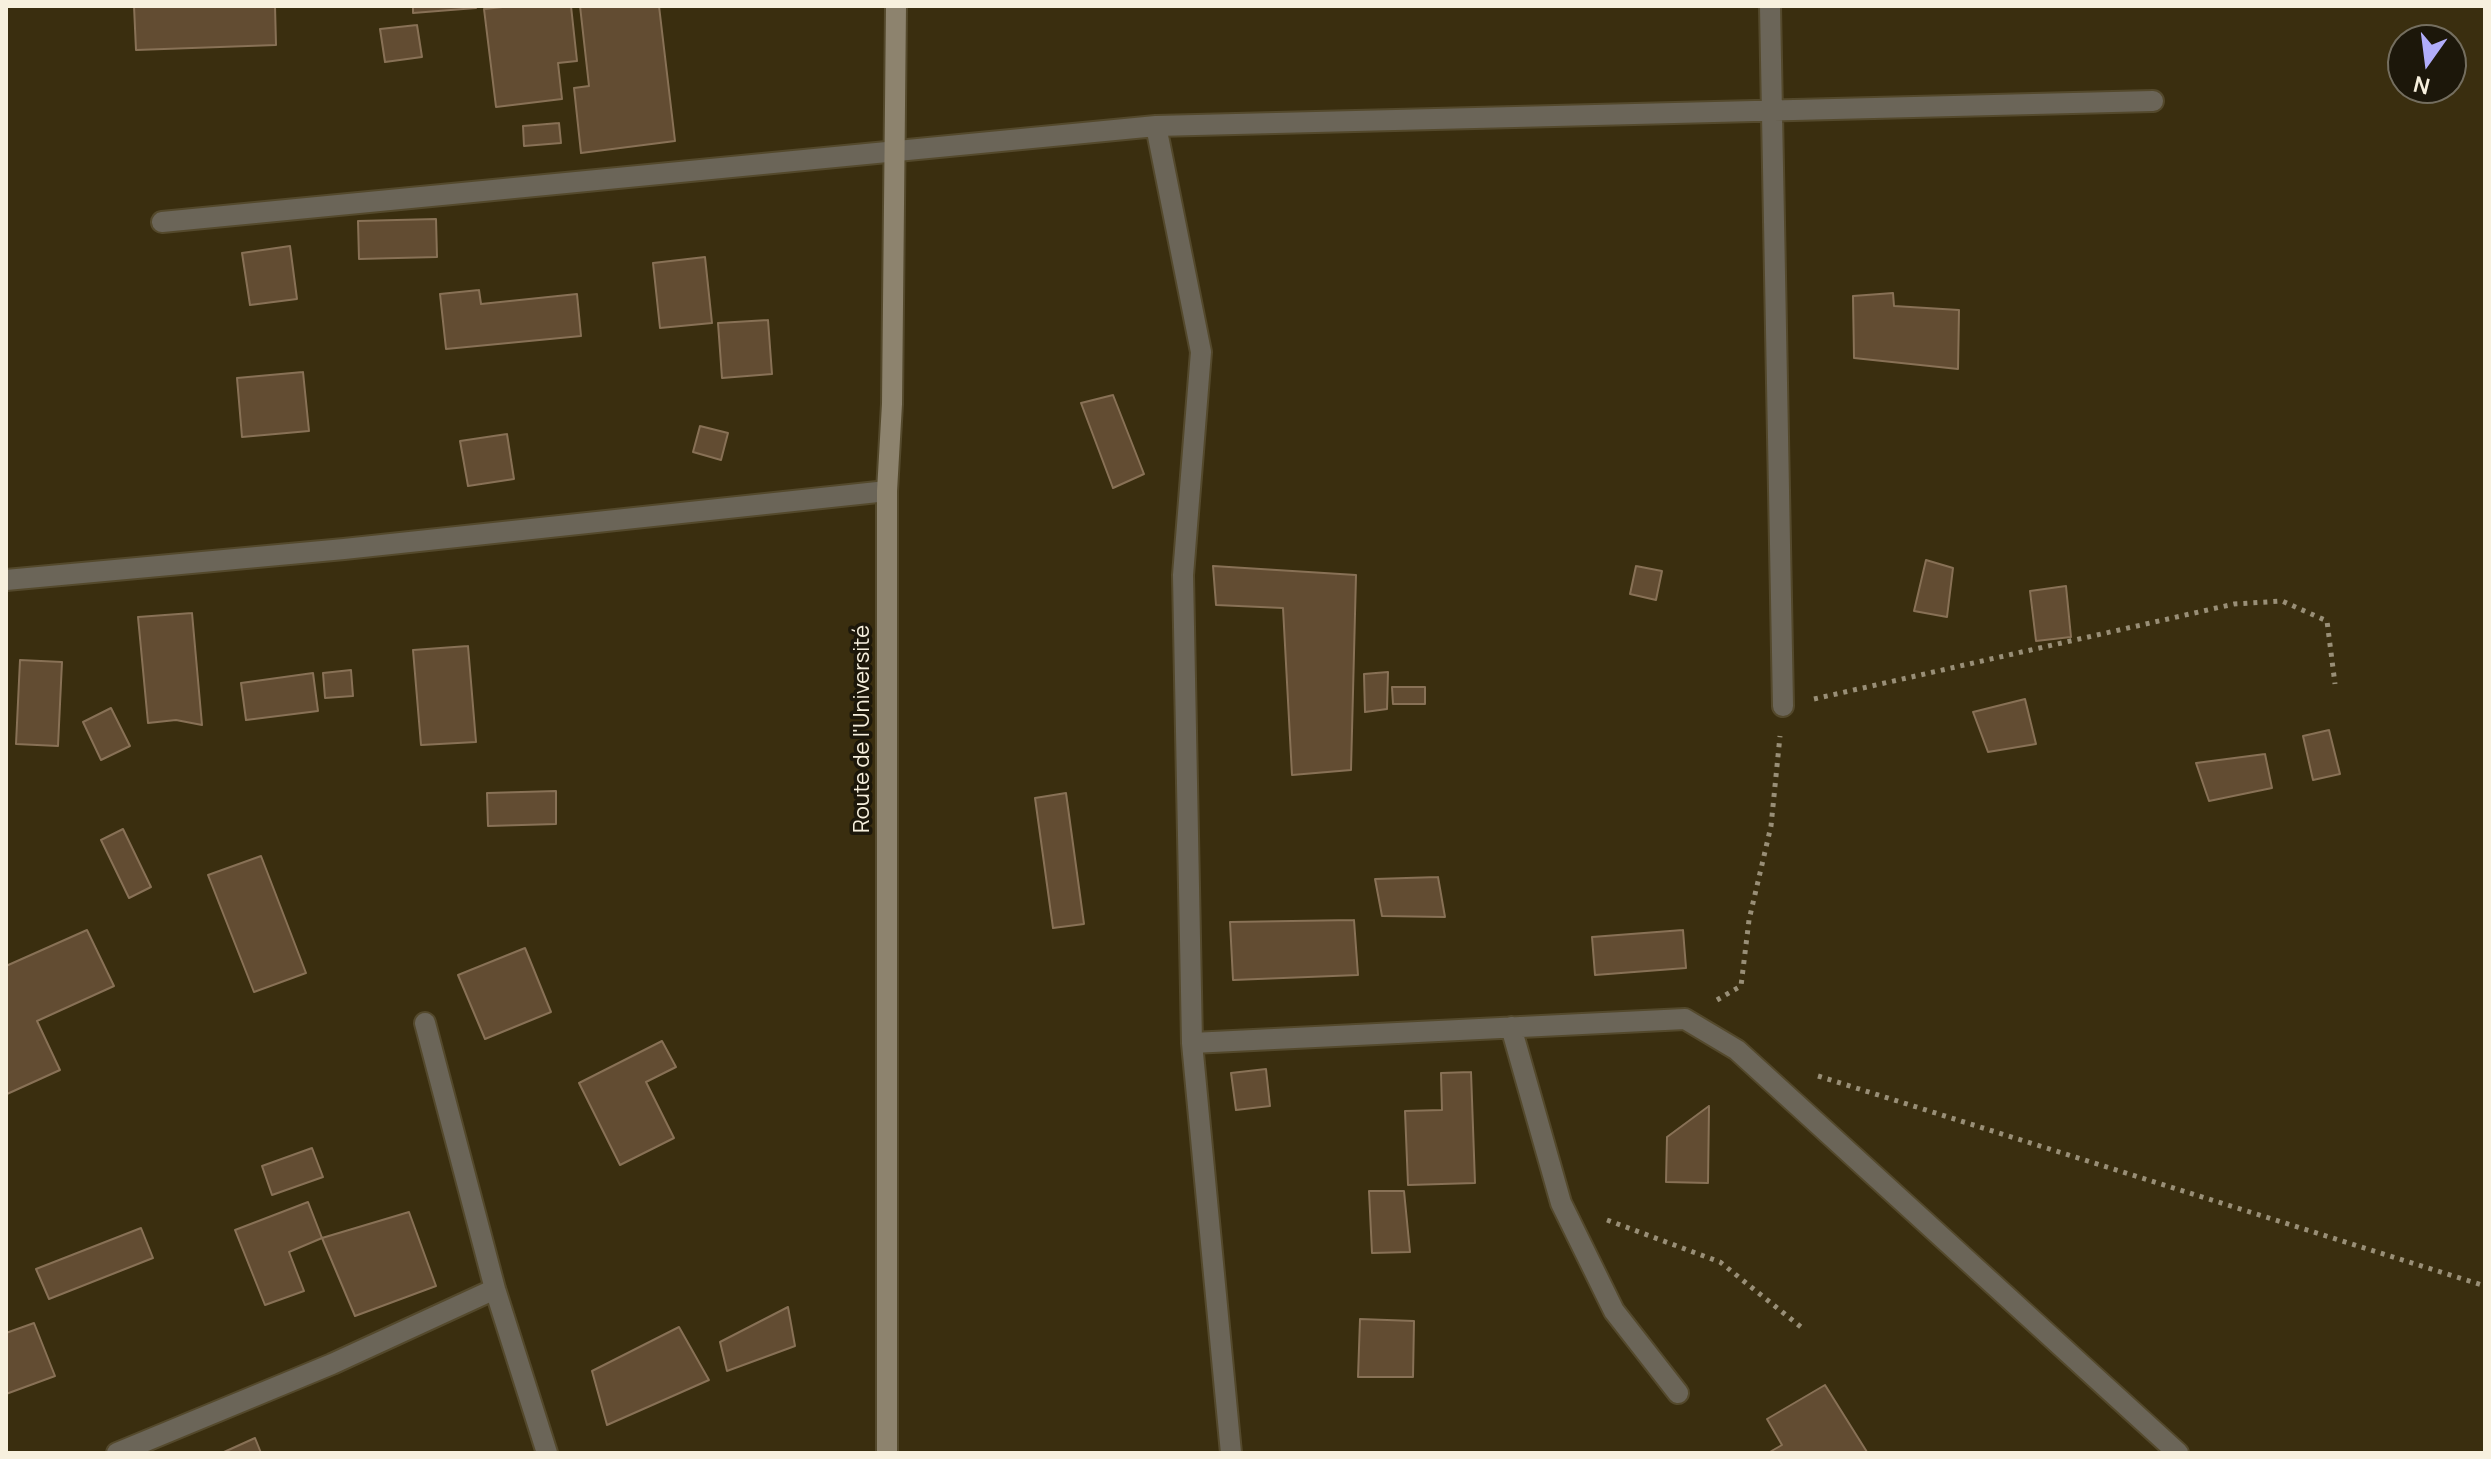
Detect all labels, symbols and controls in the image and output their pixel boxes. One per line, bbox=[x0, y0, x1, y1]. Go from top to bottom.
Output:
north arrow bbox=[2387, 24, 2467, 104]
text: N bbox=[2410, 69, 2433, 102]
street label: Route de l'Université bbox=[850, 625, 876, 833]

